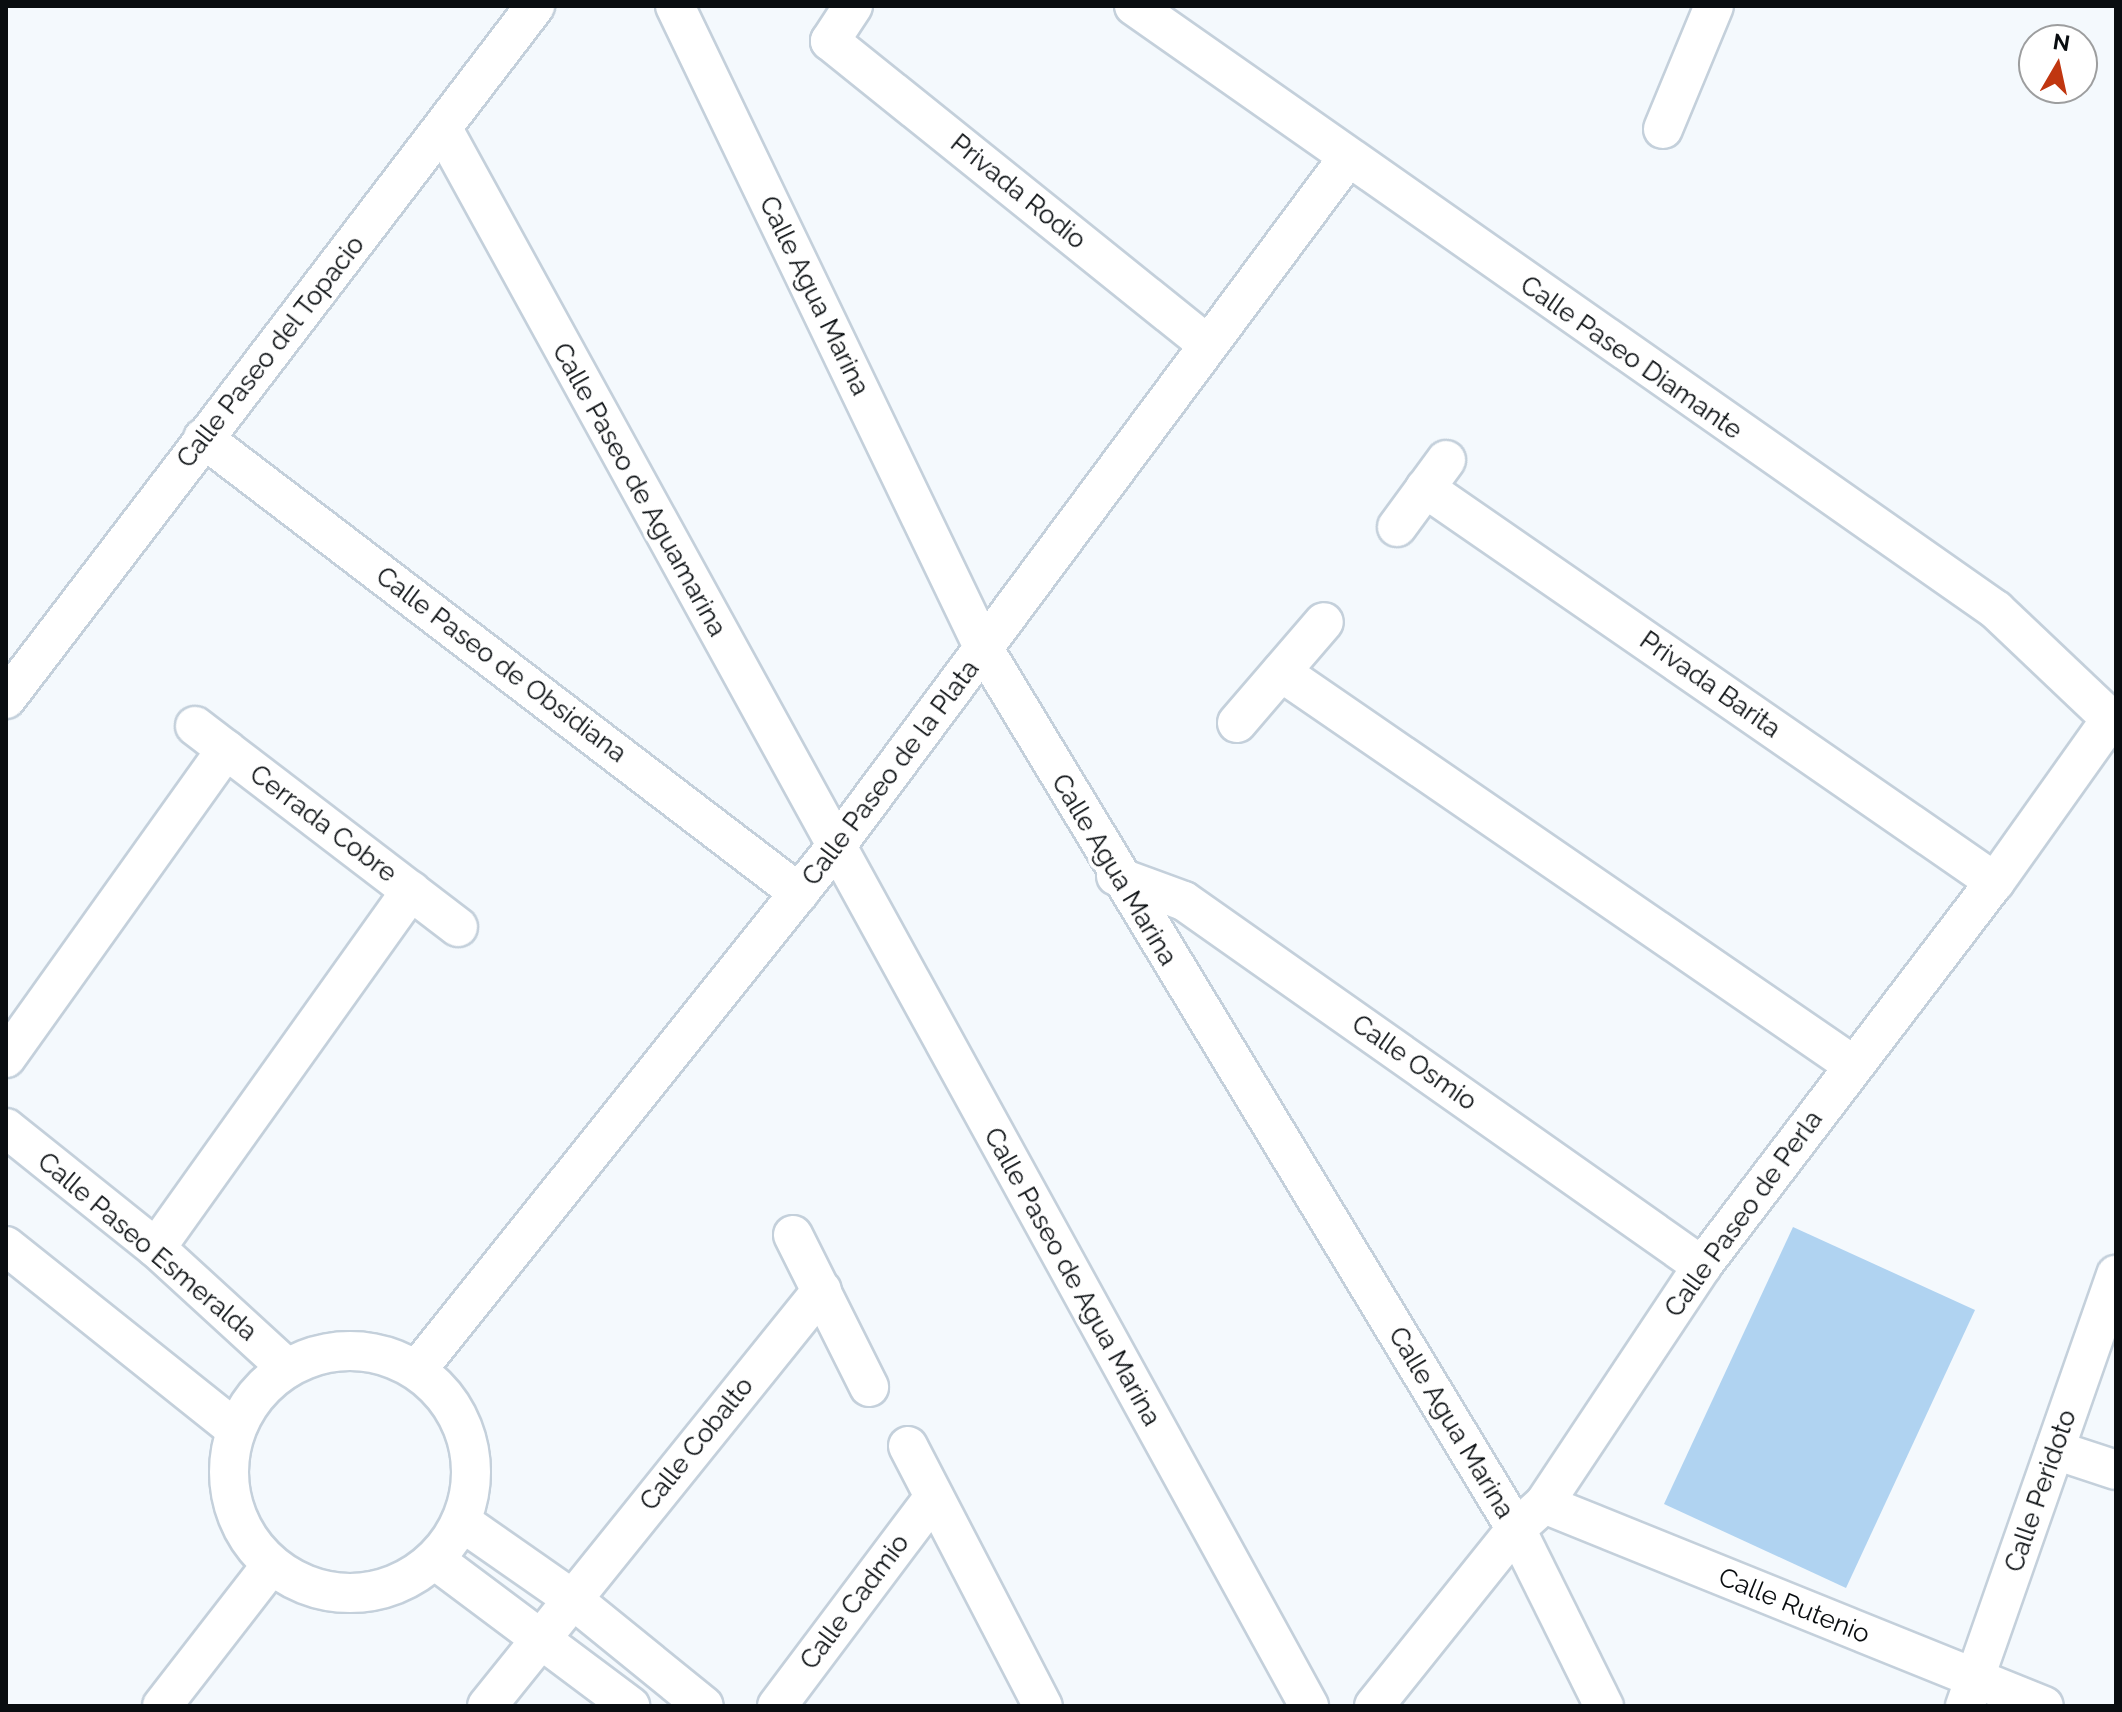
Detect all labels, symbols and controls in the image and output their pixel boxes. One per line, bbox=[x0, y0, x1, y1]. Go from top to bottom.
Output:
north arrow bbox=[2018, 24, 2098, 104]
text: N bbox=[2051, 28, 2072, 56]
street label: Privada Rodio bbox=[944, 128, 1092, 256]
street label: Calle Agua Marina bbox=[752, 191, 876, 401]
street label: Calle Paseo del Topacio bbox=[170, 229, 372, 475]
street label: Calle Paseo Diamante bbox=[1514, 270, 1748, 446]
street label: Calle Paseo de Aguamarina bbox=[545, 338, 733, 642]
street label: Calle Paseo de Obsidiana bbox=[370, 561, 632, 769]
street label: Privada Barita bbox=[1634, 625, 1786, 745]
street label: Calle Paseo de la Plata bbox=[796, 654, 986, 892]
street label: Cerrada Cobre bbox=[243, 759, 403, 889]
street label: Calle Agua Marina bbox=[1044, 768, 1184, 972]
street label: Calle Osmio bbox=[1346, 1009, 1482, 1117]
street label: Calle Paseo de Perla bbox=[1659, 1105, 1829, 1323]
street label: Calle Paseo de Agua Marina bbox=[977, 1122, 1167, 1432]
street label: Calle Paseo Esmeralda bbox=[31, 1146, 263, 1348]
street label: Calle Agua Marina bbox=[1381, 1321, 1521, 1525]
street label: Calle Cobalto bbox=[634, 1371, 760, 1517]
street label: Calle Peridoto bbox=[1999, 1406, 2083, 1576]
street label: Calle Cadmio bbox=[794, 1528, 916, 1676]
street label: Calle Rutenio bbox=[1714, 1562, 1874, 1650]

